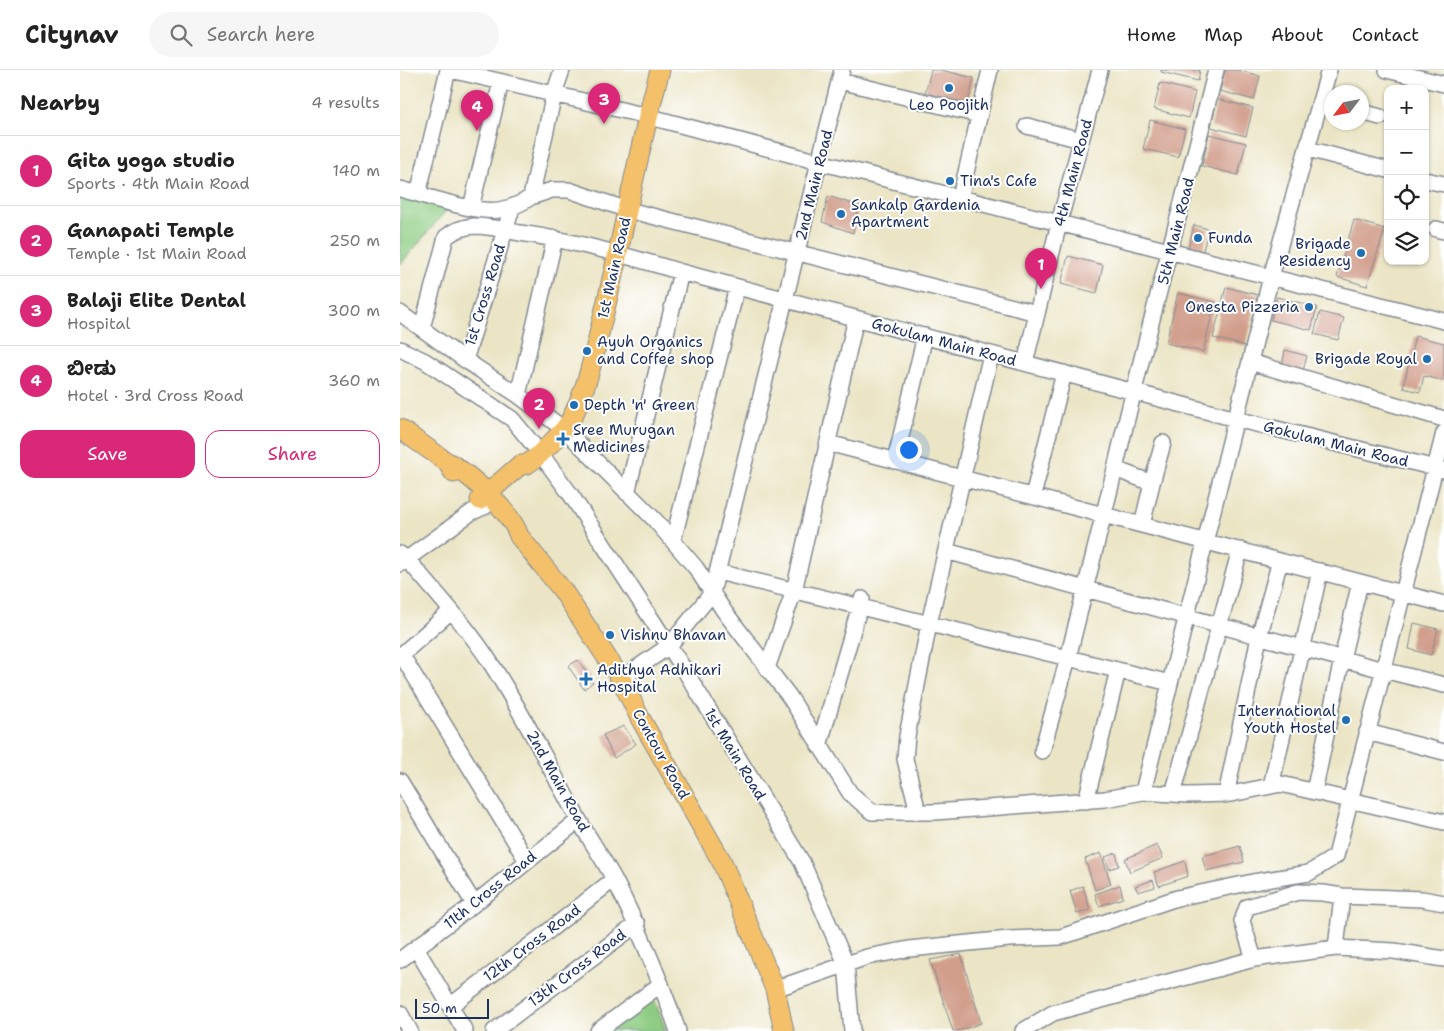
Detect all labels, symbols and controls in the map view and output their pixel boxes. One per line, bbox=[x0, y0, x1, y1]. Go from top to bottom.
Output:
search box bbox=[149, 12, 499, 57]
text: Citynav bbox=[25, 19, 119, 51]
icon: search bbox=[167, 21, 195, 49]
text: Search here bbox=[207, 22, 315, 47]
text: Home bbox=[1127, 23, 1176, 47]
text: Map bbox=[1204, 23, 1243, 47]
text: About bbox=[1271, 23, 1324, 47]
text: Contact bbox=[1352, 23, 1419, 47]
marker: Leo Poojith bbox=[943, 82, 955, 94]
pin: 3 bbox=[588, 83, 620, 124]
north arrow bbox=[1324, 85, 1369, 130]
map controls bbox=[1384, 85, 1429, 265]
button: + bbox=[1384, 85, 1429, 130]
text: Nearby bbox=[20, 89, 100, 117]
pin: 4 bbox=[461, 90, 493, 131]
text: 4 results bbox=[311, 92, 380, 113]
place label: Leo Poojith bbox=[909, 95, 989, 115]
street label: 4th Main Road bbox=[1049, 116, 1097, 229]
street label: 2nd Main Road bbox=[791, 127, 838, 242]
button: − bbox=[1384, 130, 1429, 175]
text: Gita yoga studio bbox=[67, 148, 235, 173]
text: 1 bbox=[32, 160, 40, 181]
text: 140 m bbox=[333, 160, 380, 181]
place label: Tina's Cafe bbox=[960, 171, 1037, 191]
text: Sports · 4th Main Road bbox=[67, 173, 250, 194]
marker: Tina's Cafe bbox=[944, 175, 956, 187]
street label: 5th Main Road bbox=[1153, 175, 1199, 287]
button: locate bbox=[1384, 175, 1429, 220]
place label: Sankalp Gardenia Apartment bbox=[851, 195, 981, 232]
marker: Sankalp Gardenia Apartment bbox=[835, 208, 847, 220]
street label: 1st Main Road bbox=[593, 215, 636, 321]
text: Ganapati Temple bbox=[67, 218, 234, 243]
button: layers bbox=[1384, 220, 1429, 265]
place label: Funda bbox=[1208, 228, 1253, 248]
text: 2 bbox=[30, 230, 42, 251]
text: 250 m bbox=[329, 230, 380, 251]
marker: Funda bbox=[1192, 232, 1204, 244]
place label: Brigade Residency bbox=[1279, 234, 1351, 271]
street label: 1st Cross Road bbox=[460, 241, 510, 348]
text: Temple · 1st Main Road bbox=[67, 243, 247, 264]
marker: Brigade Residency bbox=[1355, 247, 1367, 259]
pin: 1 bbox=[1025, 248, 1057, 289]
text: Balaji Elite Dental bbox=[67, 288, 246, 313]
place label: Onesta Pizzeria bbox=[1185, 297, 1300, 317]
text: 3 bbox=[30, 300, 42, 321]
text: 300 m bbox=[328, 300, 380, 321]
marker: Onesta Pizzeria bbox=[1303, 301, 1315, 313]
text: Hospital bbox=[67, 313, 130, 334]
street label: Gokulam Main Road bbox=[870, 313, 1019, 371]
place label: Ayuh Organics and Coffee shop bbox=[597, 332, 714, 369]
marker: Ayuh Organics and Coffee shop bbox=[581, 345, 593, 357]
place label: Brigade Royal bbox=[1315, 349, 1417, 369]
marker: Brigade Royal bbox=[1421, 353, 1433, 365]
text: ಬೀಡು bbox=[67, 356, 116, 381]
text: 4 bbox=[30, 370, 42, 391]
text: 360 m bbox=[328, 370, 380, 391]
text: Hotel · 3rd Cross Road bbox=[67, 385, 244, 406]
pin: 2 bbox=[523, 388, 555, 429]
place label: Depth 'n' Green bbox=[584, 395, 695, 415]
marker: Depth 'n' Green bbox=[568, 399, 580, 411]
street label: Gokulam Main Road bbox=[1261, 416, 1411, 472]
place label: Sree Murugan Medicines bbox=[573, 420, 675, 457]
button: Save bbox=[20, 430, 195, 478]
button: Share bbox=[205, 430, 380, 478]
marker: Sree Murugan Medicines bbox=[557, 433, 569, 445]
your location bbox=[896, 437, 922, 463]
place label: Vishnu Bhavan bbox=[620, 625, 726, 645]
marker: Vishnu Bhavan bbox=[604, 629, 616, 641]
place label: Adithya Adhikari Hospital bbox=[597, 660, 721, 697]
marker: Adithya Adhikari Hospital bbox=[579, 672, 593, 686]
place label: International Youth Hostel bbox=[1238, 701, 1336, 738]
street label: 1st Main Road bbox=[700, 704, 771, 804]
street label: Contour Road bbox=[628, 705, 694, 803]
marker: International Youth Hostel bbox=[1340, 714, 1352, 726]
street label: 2nd Main Road bbox=[522, 727, 594, 836]
street label: 11th Cross Road bbox=[440, 846, 541, 934]
street label: 12th Cross Road bbox=[479, 899, 585, 986]
street label: 13th Cross Road bbox=[524, 924, 630, 1011]
scale bar bbox=[415, 996, 489, 1019]
text: 50 m bbox=[422, 999, 457, 1017]

